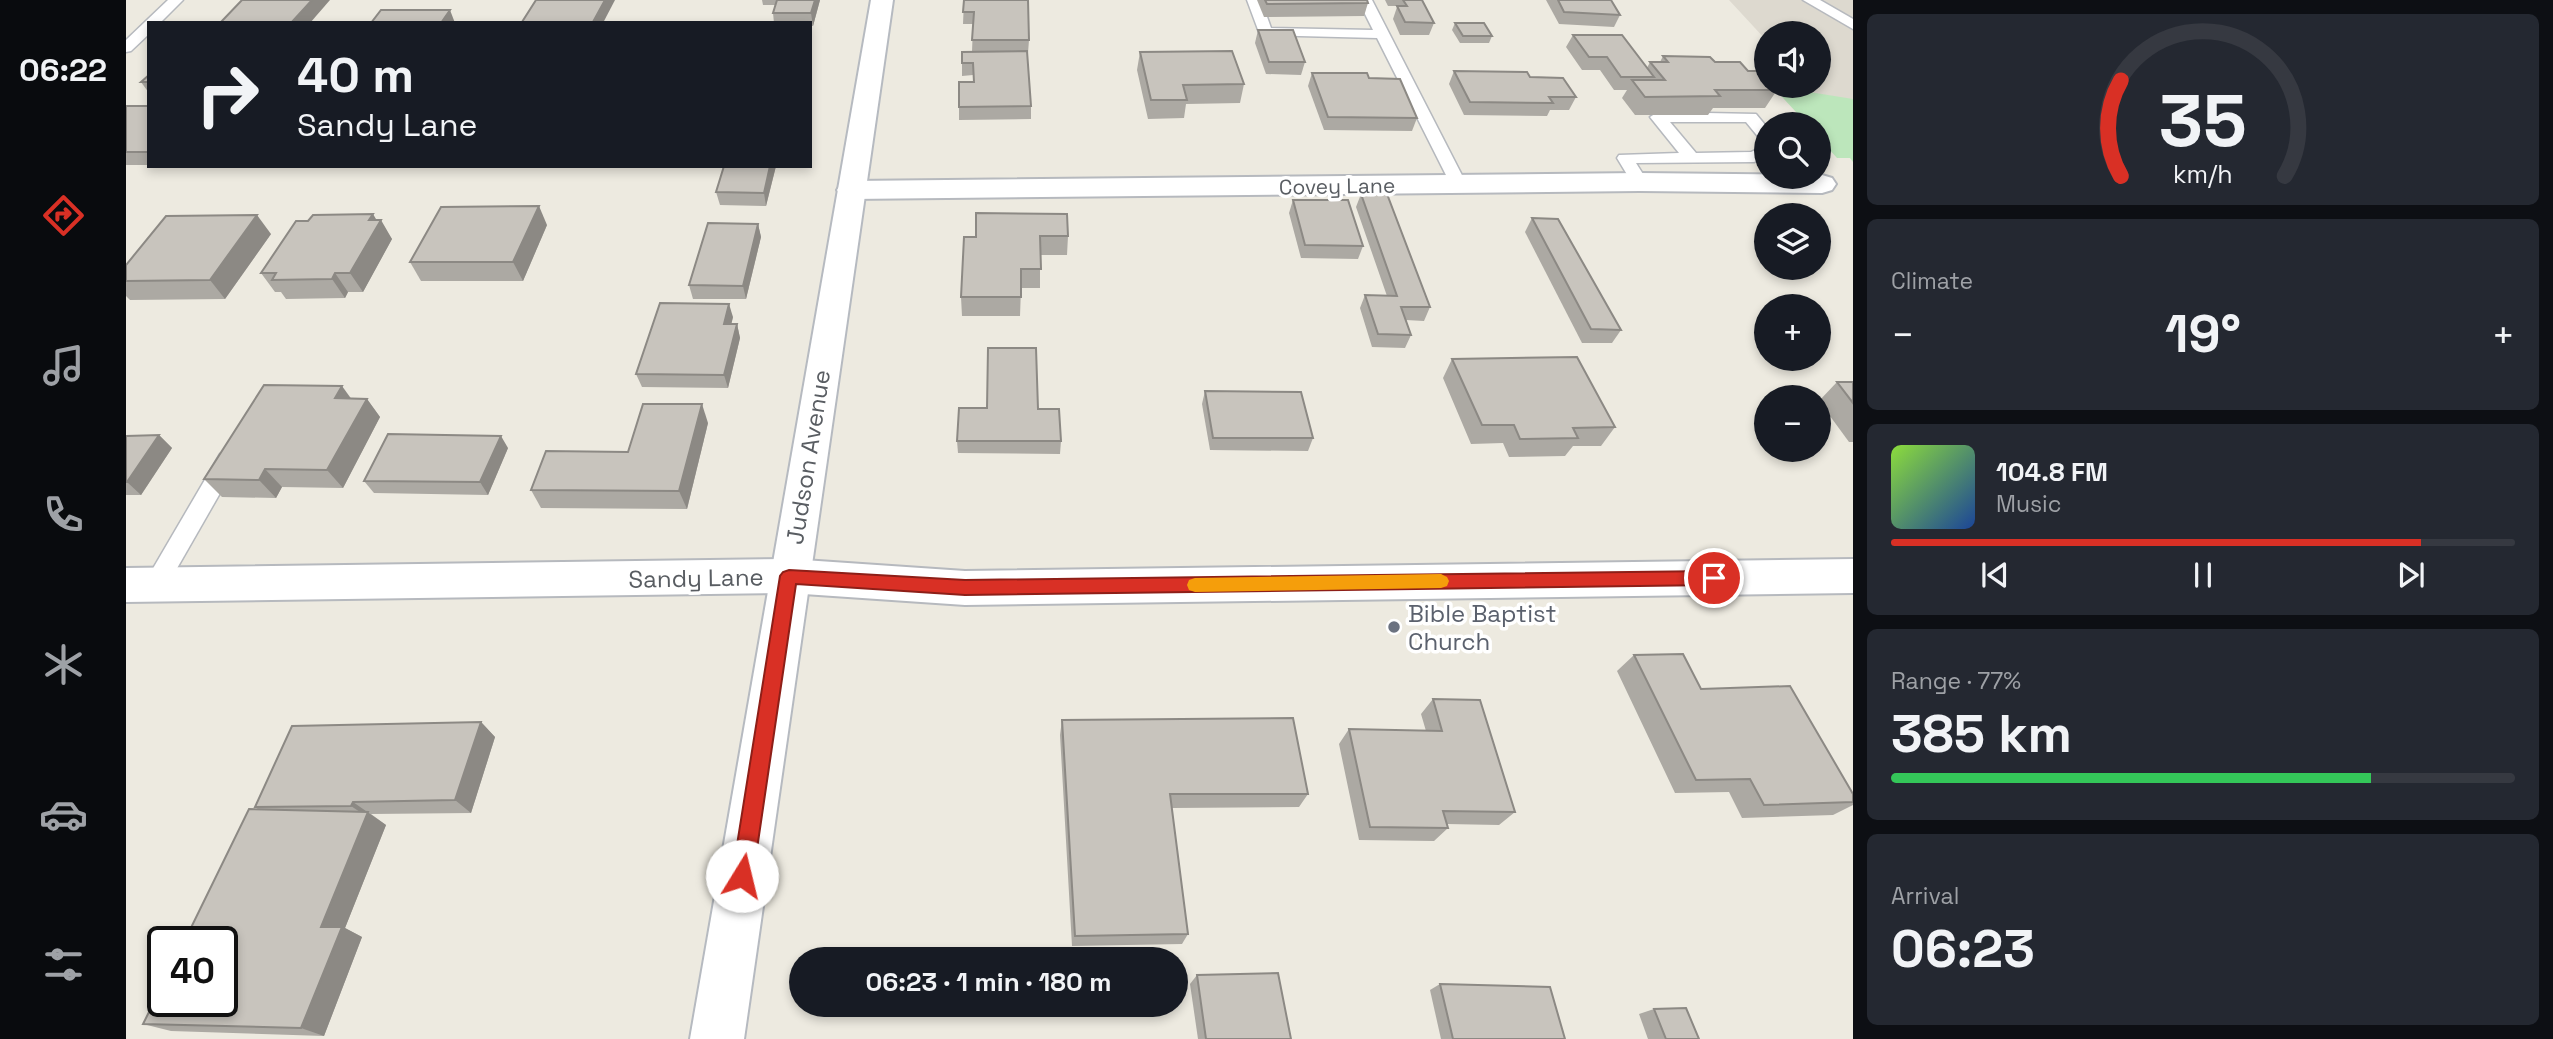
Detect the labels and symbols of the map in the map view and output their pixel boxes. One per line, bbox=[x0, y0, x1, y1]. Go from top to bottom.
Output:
street label: Covey Lane bbox=[1279, 171, 1395, 201]
street label: Judson Avenue bbox=[779, 367, 837, 547]
pin bbox=[1684, 548, 1744, 608]
street label: Sandy Lane bbox=[628, 561, 764, 595]
place label: Bible Baptist Church bbox=[1408, 598, 1556, 657]
marker: Bible Baptist Church bbox=[1386, 619, 1402, 635]
position arrow bbox=[705, 839, 779, 913]
speed limit sign: 40 bbox=[147, 926, 238, 1017]

